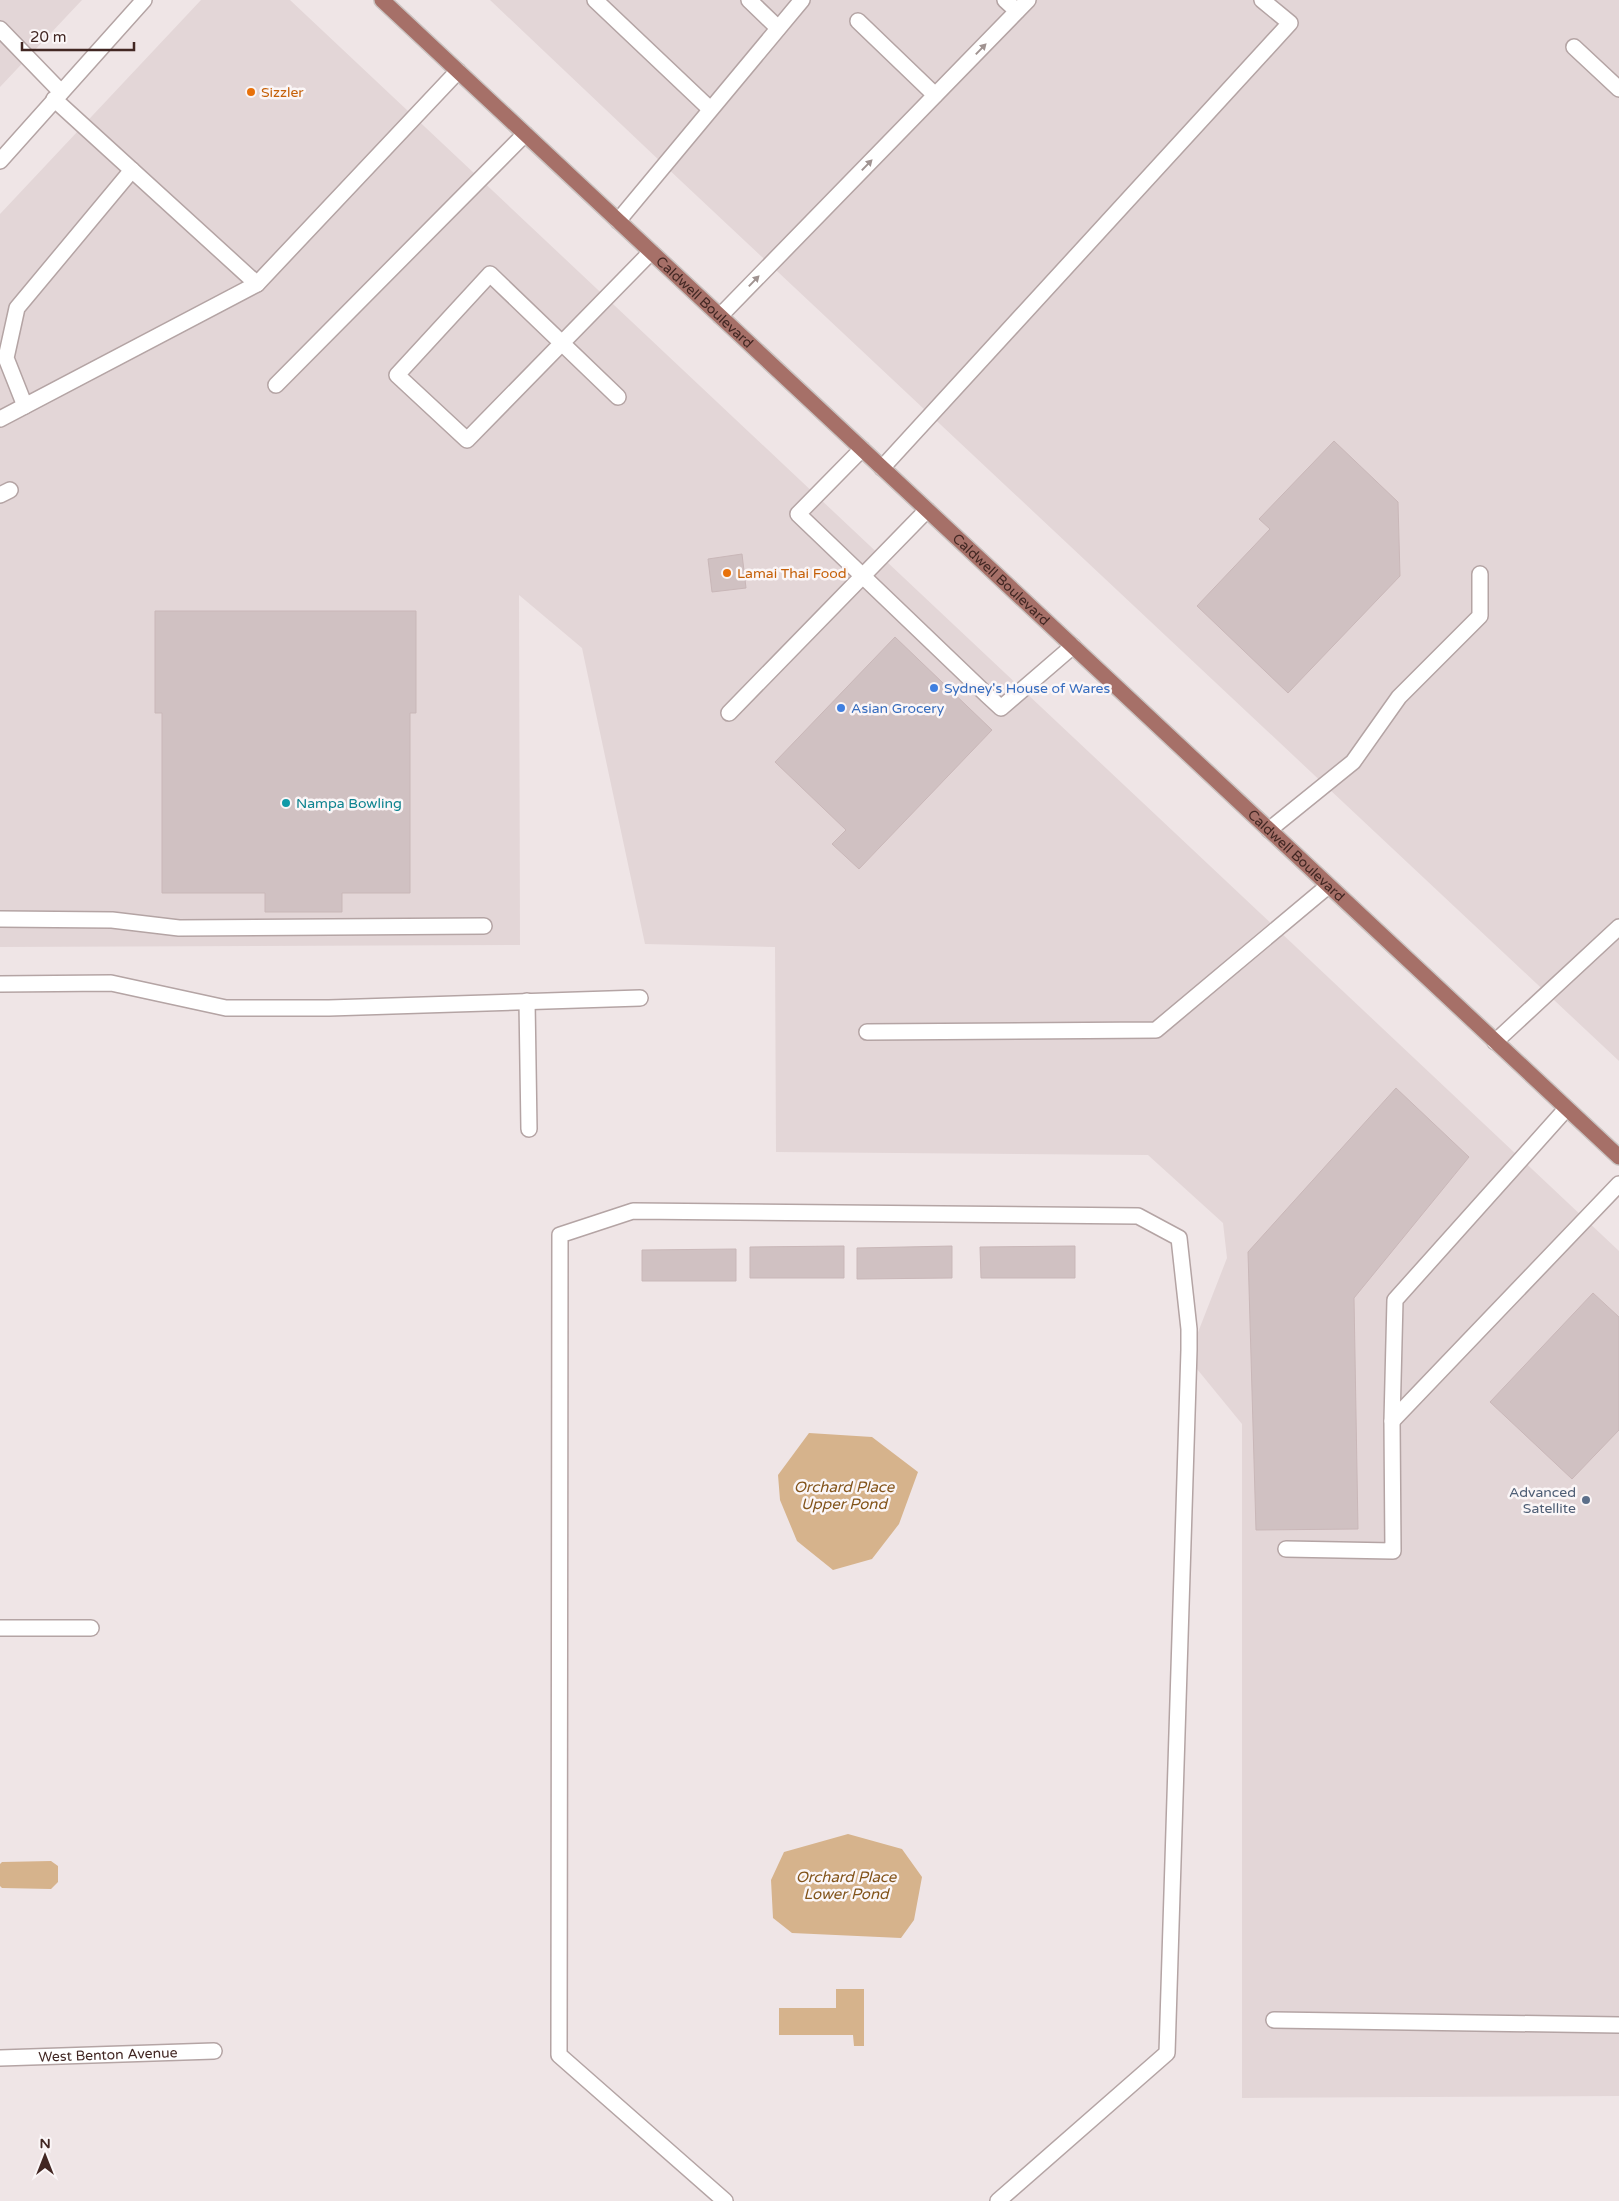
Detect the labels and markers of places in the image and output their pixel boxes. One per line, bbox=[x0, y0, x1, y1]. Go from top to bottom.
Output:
place label: Sizzler bbox=[261, 84, 304, 101]
marker: Sizzler bbox=[245, 86, 257, 98]
place label: Lamai Thai Food bbox=[737, 565, 847, 582]
marker: Lamai Thai Food bbox=[721, 567, 733, 579]
place label: Sydney's House of Wares bbox=[944, 680, 1110, 697]
marker: Sydney's House of Wares bbox=[928, 682, 940, 694]
place label: Asian Grocery bbox=[851, 700, 945, 717]
marker: Asian Grocery bbox=[835, 702, 847, 714]
place label: Nampa Bowling bbox=[296, 795, 402, 812]
marker: Nampa Bowling bbox=[280, 797, 292, 809]
place label: Advanced Satellite bbox=[1509, 1484, 1576, 1517]
marker: Advanced Satellite bbox=[1580, 1494, 1592, 1506]

